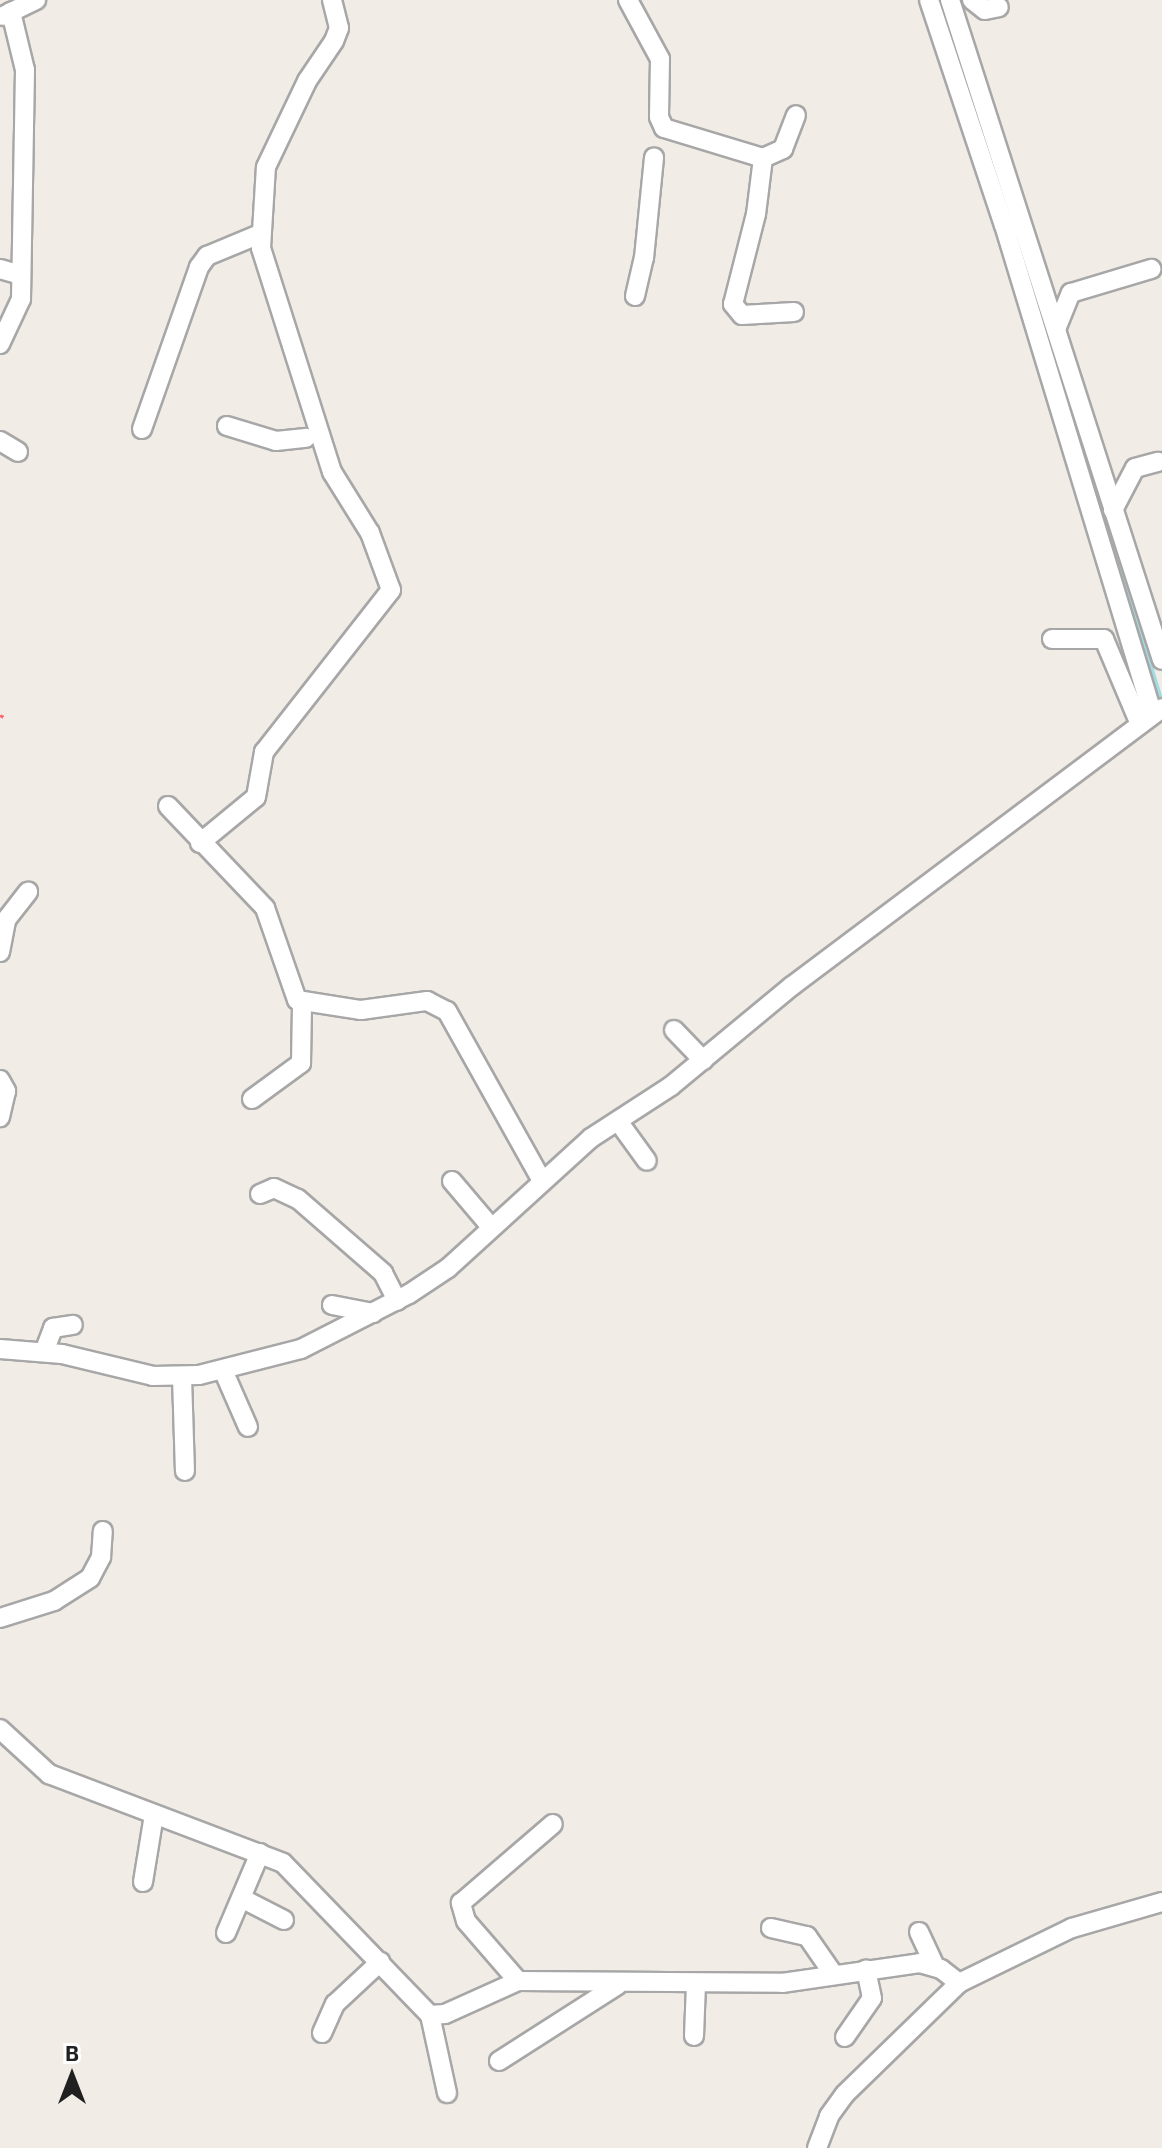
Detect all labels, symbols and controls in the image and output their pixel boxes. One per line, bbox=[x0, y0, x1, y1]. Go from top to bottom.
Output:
north arrow bbox=[32, 2036, 112, 2116]
text: B bbox=[65, 2039, 79, 2065]

